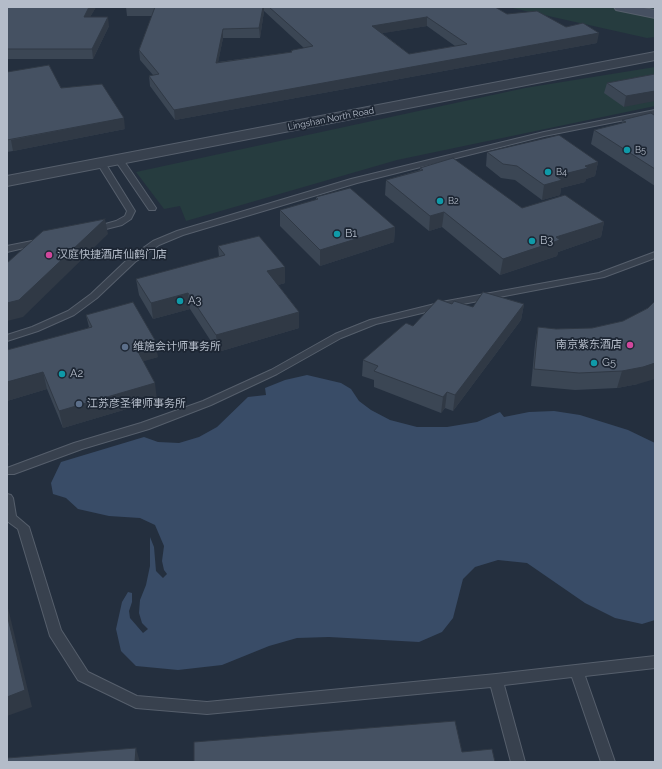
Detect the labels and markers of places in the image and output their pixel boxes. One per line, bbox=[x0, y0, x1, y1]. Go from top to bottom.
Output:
marker: B5 bbox=[622, 145, 632, 155]
place label: B5 bbox=[635, 145, 646, 155]
marker: B4 bbox=[543, 167, 553, 177]
place label: B4 bbox=[556, 167, 567, 177]
marker: B2 bbox=[435, 196, 445, 206]
place label: B2 bbox=[448, 196, 459, 206]
place label: B1 bbox=[345, 227, 357, 241]
marker: B1 bbox=[332, 229, 342, 239]
place label: B3 bbox=[540, 234, 553, 248]
marker: B3 bbox=[527, 236, 537, 246]
place label: 汉庭快捷酒店仙鹤门店 bbox=[57, 248, 167, 262]
marker: 汉庭快捷酒店仙鹤门店 bbox=[44, 250, 54, 260]
place label: A3 bbox=[188, 294, 201, 308]
marker: A3 bbox=[175, 296, 185, 306]
place label: 南京紫东酒店 bbox=[556, 338, 622, 352]
place label: 维施会计师事务所 bbox=[133, 340, 221, 354]
marker: 南京紫东酒店 bbox=[625, 340, 635, 350]
marker: 维施会计师事务所 bbox=[120, 342, 130, 352]
place label: G5 bbox=[602, 356, 616, 370]
marker: G5 bbox=[589, 358, 599, 368]
place label: A2 bbox=[70, 367, 83, 381]
marker: A2 bbox=[57, 369, 67, 379]
place label: 江苏彦圣律师事务所 bbox=[87, 397, 186, 411]
marker: 江苏彦圣律师事务所 bbox=[74, 399, 84, 409]

